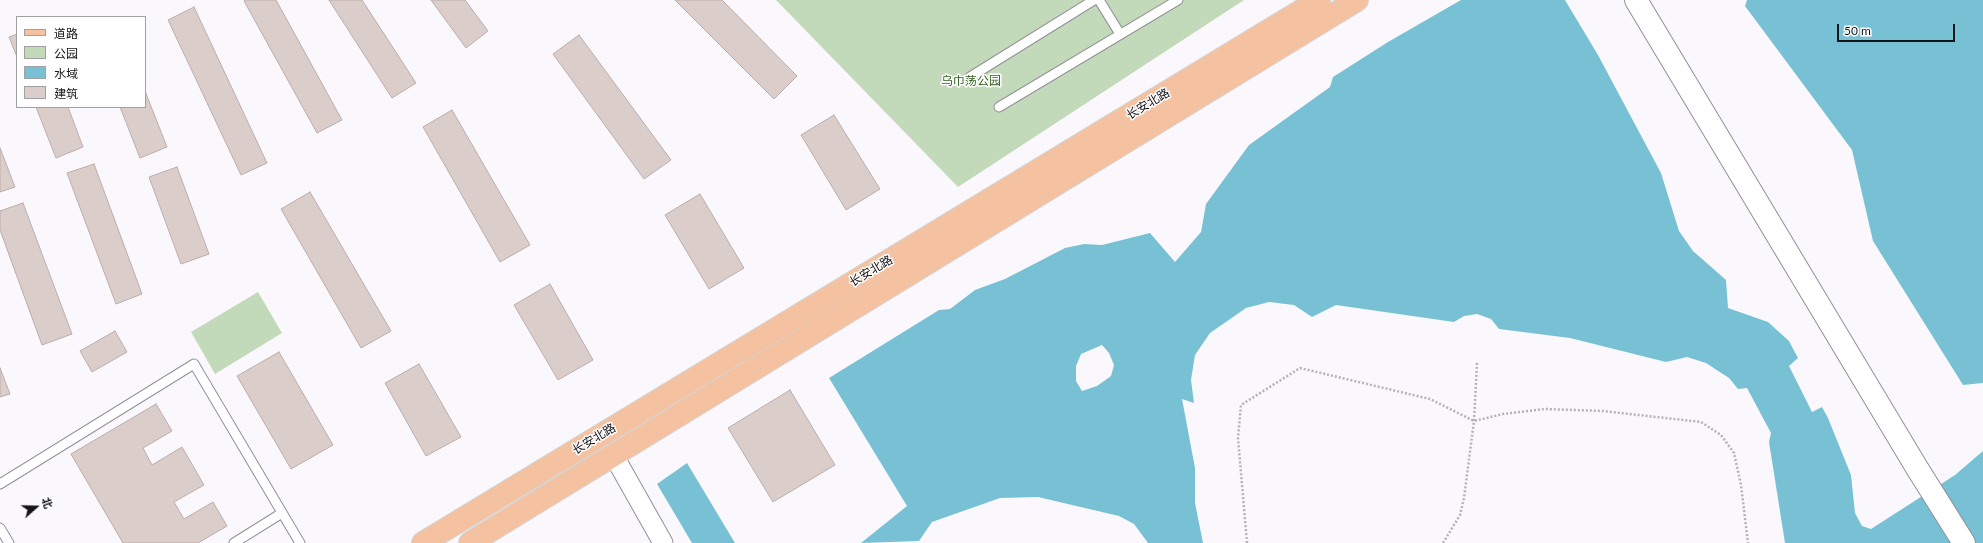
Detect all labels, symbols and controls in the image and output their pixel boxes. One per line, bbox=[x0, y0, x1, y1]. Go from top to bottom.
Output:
legend bbox=[16, 16, 146, 108]
scale bar bbox=[1839, 16, 1957, 42]
text: 50 m bbox=[1844, 23, 1871, 38]
text: 道路 bbox=[54, 26, 78, 41]
text: 公园 bbox=[54, 46, 78, 61]
text: 水域 bbox=[54, 66, 78, 81]
park label: 乌巾荡公园 bbox=[941, 74, 1001, 88]
street label: 长安北路 bbox=[1124, 85, 1172, 123]
text: 建筑 bbox=[54, 86, 78, 101]
street label: 长安北路 bbox=[847, 252, 895, 290]
street label: 长安北路 bbox=[570, 420, 618, 458]
north arrow bbox=[16, 487, 56, 527]
text: 北 bbox=[40, 495, 56, 510]

